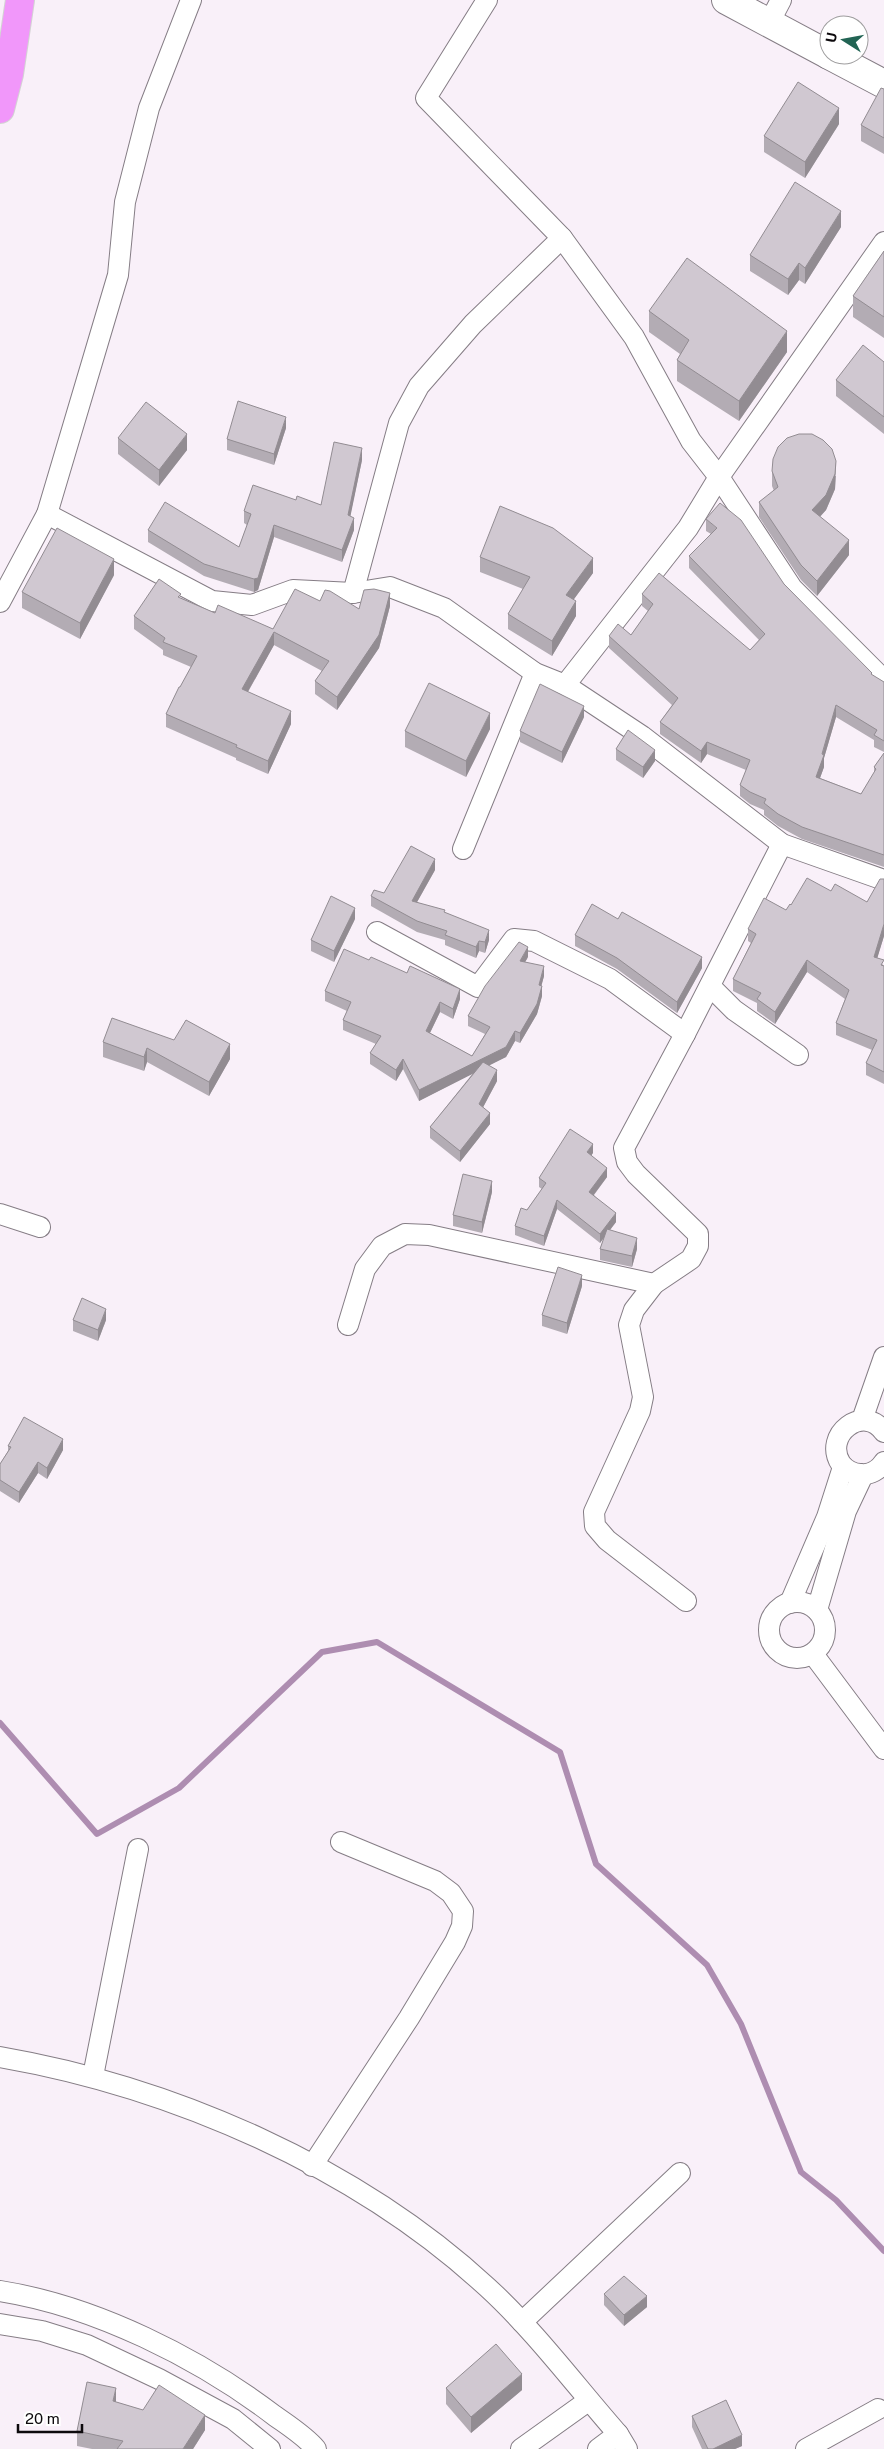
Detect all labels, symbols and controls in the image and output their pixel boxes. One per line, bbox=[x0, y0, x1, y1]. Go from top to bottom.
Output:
north arrow bbox=[819, 15, 869, 65]
text: U bbox=[822, 31, 840, 44]
scale bar bbox=[18, 2402, 81, 2434]
text: 20 m bbox=[25, 2410, 60, 2427]

